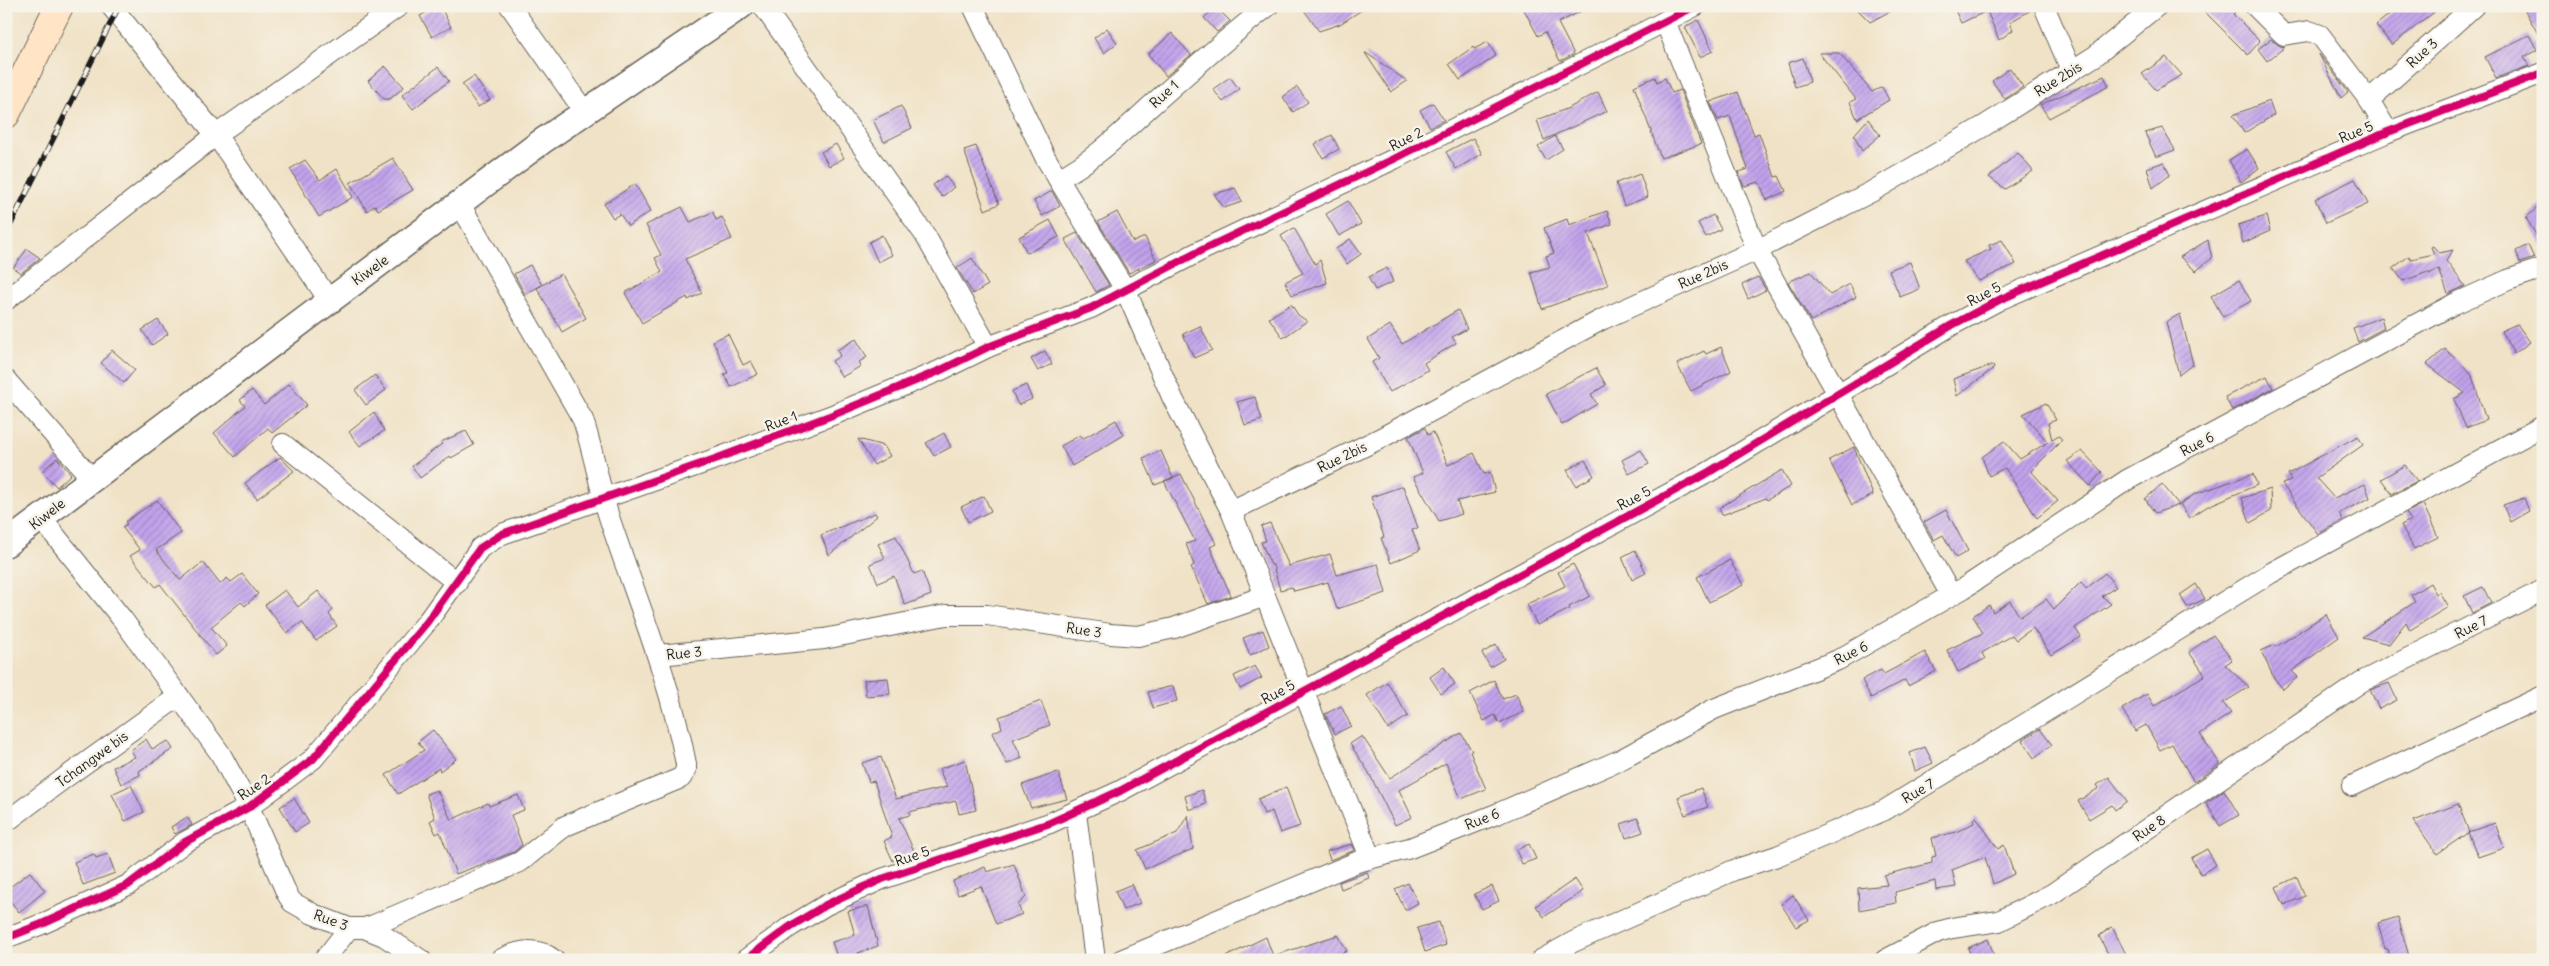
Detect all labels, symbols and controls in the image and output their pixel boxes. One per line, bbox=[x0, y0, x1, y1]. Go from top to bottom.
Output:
street label: Rue 3 bbox=[2403, 34, 2441, 72]
street label: Rue 2bis bbox=[2031, 57, 2085, 101]
street label: Rue 1 bbox=[1146, 76, 1182, 112]
street label: Rue 5 bbox=[2336, 117, 2376, 147]
street label: Rue 2 bbox=[1386, 123, 1426, 155]
street label: Kiwele bbox=[348, 251, 392, 289]
street label: Rue 2bis bbox=[1675, 255, 1731, 293]
street label: Rue 5 bbox=[1964, 278, 2004, 310]
street label: Rue 1 bbox=[762, 407, 800, 435]
street label: Rue 6 bbox=[2177, 428, 2217, 460]
street label: Rue 2bis bbox=[1314, 437, 1370, 477]
street label: Rue 5 bbox=[1614, 482, 1654, 514]
street label: Kiwele bbox=[25, 494, 69, 534]
street label: Rue 7 bbox=[2451, 611, 2491, 643]
street label: Rue 3 bbox=[1065, 618, 1103, 642]
street label: Rue 6 bbox=[1831, 637, 1871, 669]
street label: Rue 3 bbox=[665, 642, 703, 664]
street label: Rue 5 bbox=[1258, 676, 1298, 708]
street label: Tchangwe bis bbox=[52, 727, 132, 791]
street label: Rue 2 bbox=[234, 769, 274, 804]
street label: Rue 7 bbox=[1898, 774, 1938, 807]
street label: Rue 6 bbox=[1462, 804, 1502, 834]
street label: Rue 8 bbox=[2129, 811, 2169, 845]
street label: Rue 5 bbox=[892, 842, 932, 870]
street label: Rue 3 bbox=[311, 905, 351, 935]

